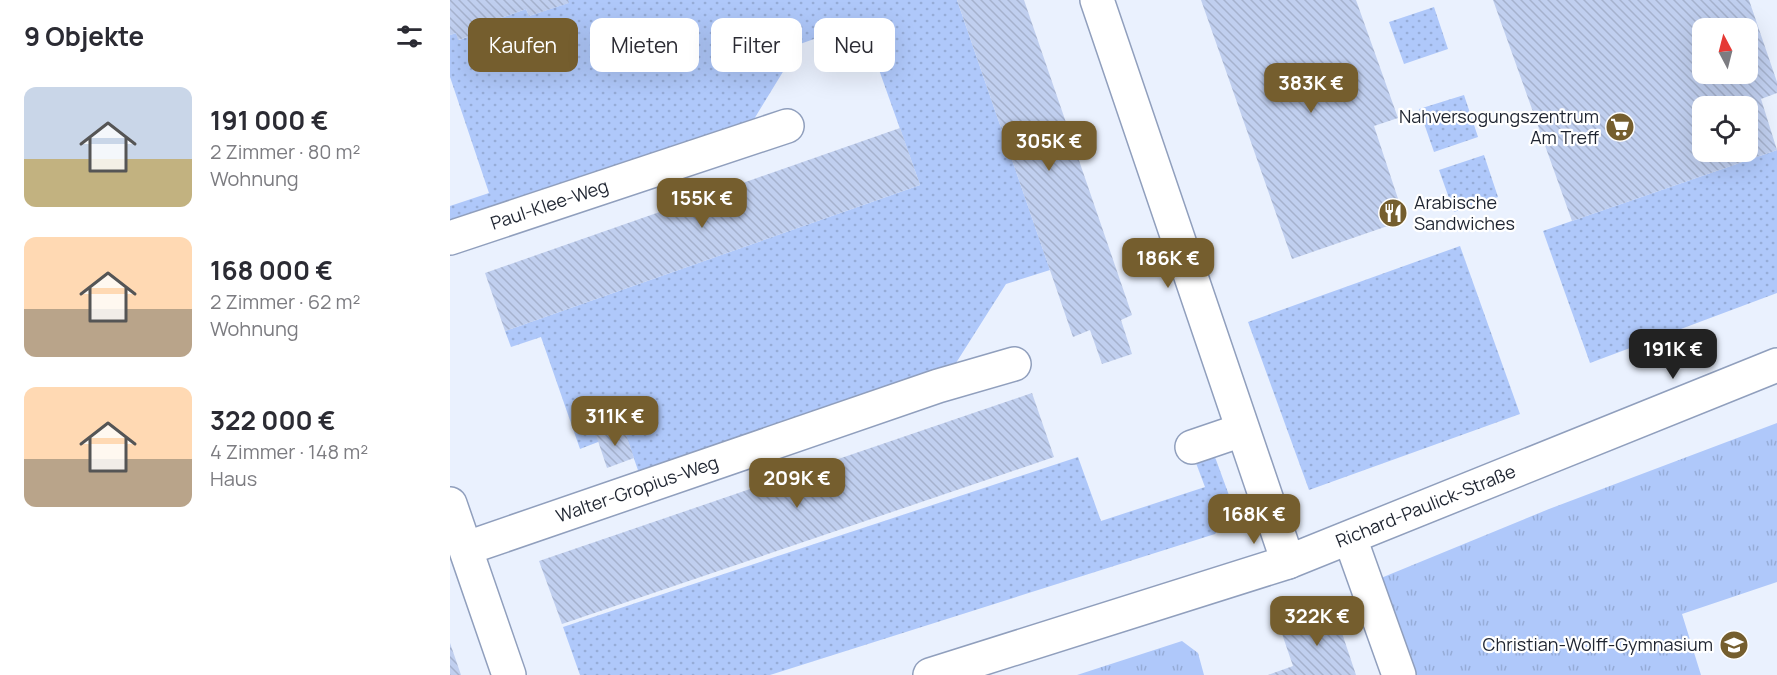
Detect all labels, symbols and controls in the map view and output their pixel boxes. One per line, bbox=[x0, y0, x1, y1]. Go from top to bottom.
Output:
text: 9 Objekte bbox=[24, 18, 144, 54]
chip: Kaufen bbox=[468, 18, 578, 72]
chip: Mieten bbox=[590, 18, 699, 72]
chip: Filter bbox=[711, 18, 802, 72]
chip: Neu bbox=[814, 18, 895, 72]
north arrow bbox=[1692, 18, 1758, 84]
map controls bbox=[1692, 18, 1758, 162]
icon: filters bbox=[393, 20, 426, 53]
pin: 383K € bbox=[1262, 63, 1360, 114]
text: 383K € bbox=[1278, 69, 1344, 96]
button: locate bbox=[1692, 96, 1758, 162]
text: 191 000 € bbox=[210, 102, 328, 138]
place label: Nahversogungszentrum Am Treff bbox=[1399, 104, 1599, 149]
icon: home bbox=[72, 111, 144, 183]
supermarket icon: Nahversogungszentrum Am Treff bbox=[1604, 111, 1636, 143]
pin: 305K € bbox=[1000, 121, 1098, 172]
text: 305K € bbox=[1016, 127, 1082, 154]
text: 2 Zimmer · 80 m² bbox=[210, 138, 360, 165]
text: Wohnung bbox=[210, 165, 299, 192]
street label: Paul-Klee-Weg bbox=[487, 173, 611, 235]
pin: 155K € bbox=[653, 178, 751, 229]
text: 155K € bbox=[671, 184, 733, 211]
place label: Arabische Sandwiches bbox=[1414, 190, 1515, 235]
restaurant icon: Arabische Sandwiches bbox=[1377, 197, 1409, 229]
pin: 186K € bbox=[1119, 238, 1217, 289]
text: 186K € bbox=[1136, 244, 1200, 271]
text: 168 000 € bbox=[210, 252, 333, 288]
icon: home bbox=[72, 261, 144, 333]
text: 2 Zimmer · 62 m² bbox=[210, 288, 360, 315]
text: Wohnung bbox=[210, 315, 299, 342]
pin: 191K € bbox=[1624, 329, 1722, 380]
text: 191K € bbox=[1643, 335, 1703, 362]
pin: 311K € bbox=[566, 396, 664, 447]
text: 322 000 € bbox=[210, 402, 336, 438]
text: 311K € bbox=[585, 402, 645, 429]
icon: home bbox=[72, 411, 144, 483]
text: 4 Zimmer · 148 m² bbox=[210, 438, 368, 465]
street label: Walter-Gropius-Weg bbox=[553, 450, 721, 528]
pin: 209K € bbox=[748, 458, 846, 509]
street label: Richard-Paulick-Straße bbox=[1332, 459, 1519, 553]
text: 209K € bbox=[763, 464, 831, 491]
text: Haus bbox=[210, 465, 257, 492]
pin: 168K € bbox=[1205, 494, 1303, 545]
text: 168K € bbox=[1222, 500, 1286, 527]
pin: 322K € bbox=[1268, 596, 1366, 647]
text: 322K € bbox=[1284, 602, 1350, 629]
school or university icon: Christian-Wolff-Gymnasium bbox=[1718, 629, 1750, 661]
place label: Christian-Wolff-Gymnasium bbox=[1483, 632, 1713, 656]

